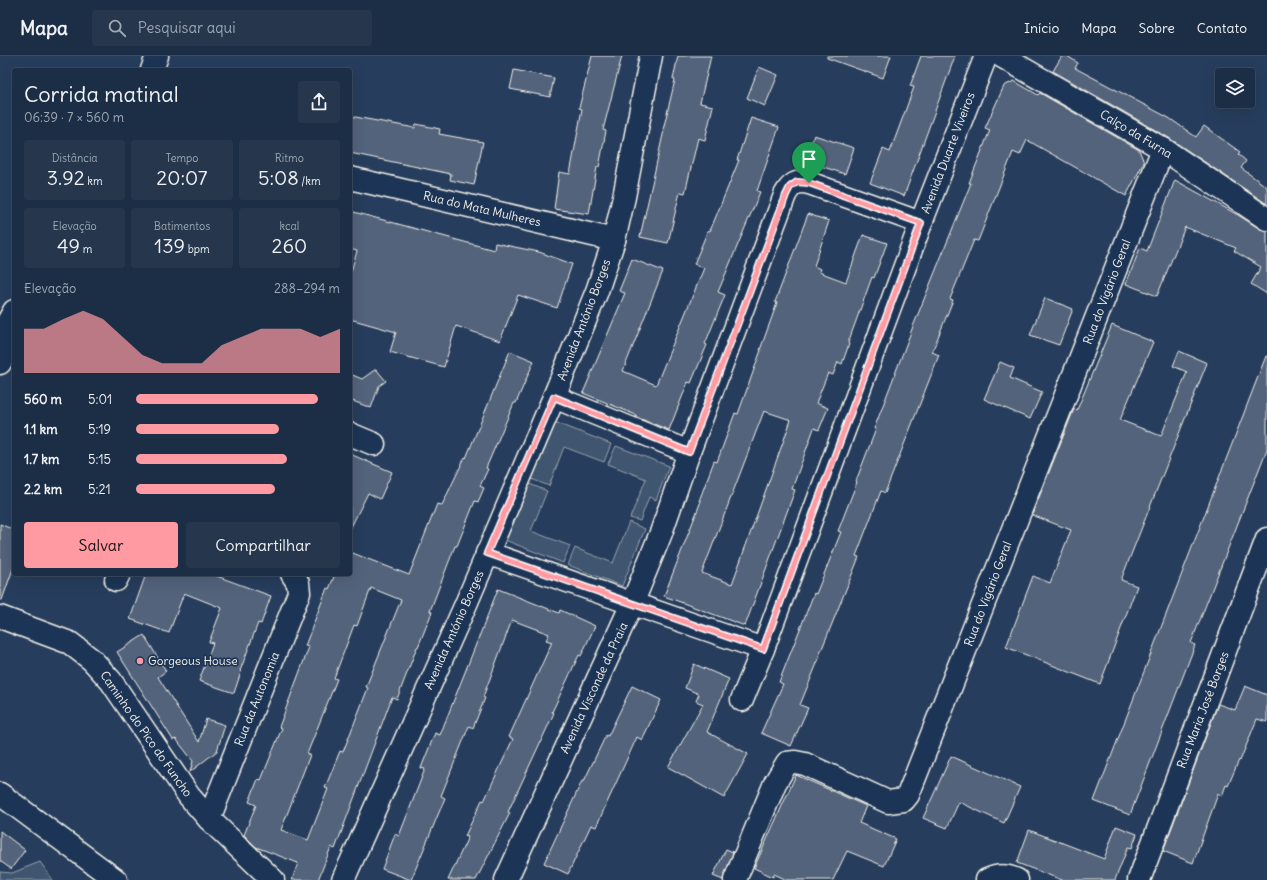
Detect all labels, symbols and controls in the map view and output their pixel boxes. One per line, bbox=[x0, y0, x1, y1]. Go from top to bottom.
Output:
search box bbox=[92, 10, 372, 46]
text: Mapa bbox=[20, 16, 68, 40]
icon: search bbox=[106, 17, 128, 39]
text: Pesquisar aqui bbox=[138, 18, 236, 37]
text: Início bbox=[1024, 19, 1059, 37]
text: Mapa bbox=[1081, 19, 1117, 37]
text: Sobre bbox=[1139, 19, 1175, 37]
text: Contato bbox=[1197, 19, 1247, 37]
map controls bbox=[1215, 68, 1255, 108]
button: layers bbox=[1215, 68, 1255, 108]
text: Corrida matinal bbox=[24, 80, 179, 108]
button: share bbox=[298, 81, 340, 123]
street label: Avenida Duarte Viveiros bbox=[917, 90, 978, 216]
street label: Calço da Furna bbox=[1097, 106, 1175, 161]
text: 06:39 · 7 × 560 m bbox=[24, 109, 124, 126]
pin bbox=[792, 142, 826, 183]
icon: arrive bbox=[798, 148, 820, 170]
text: Distância bbox=[52, 151, 98, 165]
text: Tempo bbox=[165, 151, 199, 165]
text: Ritmo bbox=[275, 151, 304, 165]
text: 3.92 bbox=[47, 165, 85, 190]
text: 20:07 bbox=[156, 165, 208, 190]
text: 5:08 bbox=[258, 165, 299, 190]
text: km bbox=[85, 174, 103, 188]
text: /km bbox=[299, 174, 321, 188]
street label: Rua do Mata Mulheres bbox=[422, 188, 542, 229]
text: Elevação bbox=[53, 219, 97, 233]
text: Batimentos bbox=[154, 219, 210, 233]
text: kcal bbox=[279, 219, 299, 233]
text: 49 bbox=[57, 233, 80, 258]
text: 139 bbox=[154, 233, 185, 258]
text: 260 bbox=[271, 233, 307, 258]
street label: Rua do Vigário Geral bbox=[1080, 237, 1133, 346]
text: m bbox=[80, 242, 92, 256]
text: bpm bbox=[185, 242, 210, 256]
street label: Avenida António Borges bbox=[553, 257, 614, 383]
text: Elevação bbox=[24, 280, 76, 297]
text: 288–294 m bbox=[274, 280, 340, 297]
text: 560 m bbox=[24, 391, 62, 408]
text: 5:01 bbox=[88, 391, 112, 408]
text: 1.1 km bbox=[24, 421, 58, 438]
text: 5:19 bbox=[88, 421, 111, 438]
text: 1.7 km bbox=[24, 451, 59, 468]
text: 5:15 bbox=[88, 451, 111, 468]
text: 2.2 km bbox=[24, 481, 62, 498]
text: 5:21 bbox=[88, 481, 111, 498]
button: Salvar bbox=[24, 522, 178, 568]
button: Compartilhar bbox=[186, 522, 340, 568]
street label: Rua do Vigário Geral bbox=[961, 539, 1014, 648]
street label: Avenida António Borges bbox=[420, 568, 487, 692]
street label: Avenida Visconde da Praia bbox=[557, 620, 631, 756]
street label: Rua da Autonomia bbox=[231, 649, 282, 748]
street label: Rua Maria José Borges bbox=[1173, 649, 1232, 770]
place label: Gorgeous House bbox=[148, 653, 238, 668]
marker: Gorgeous House bbox=[135, 656, 145, 666]
street label: Caminho do Pico do Funcho bbox=[97, 668, 196, 800]

